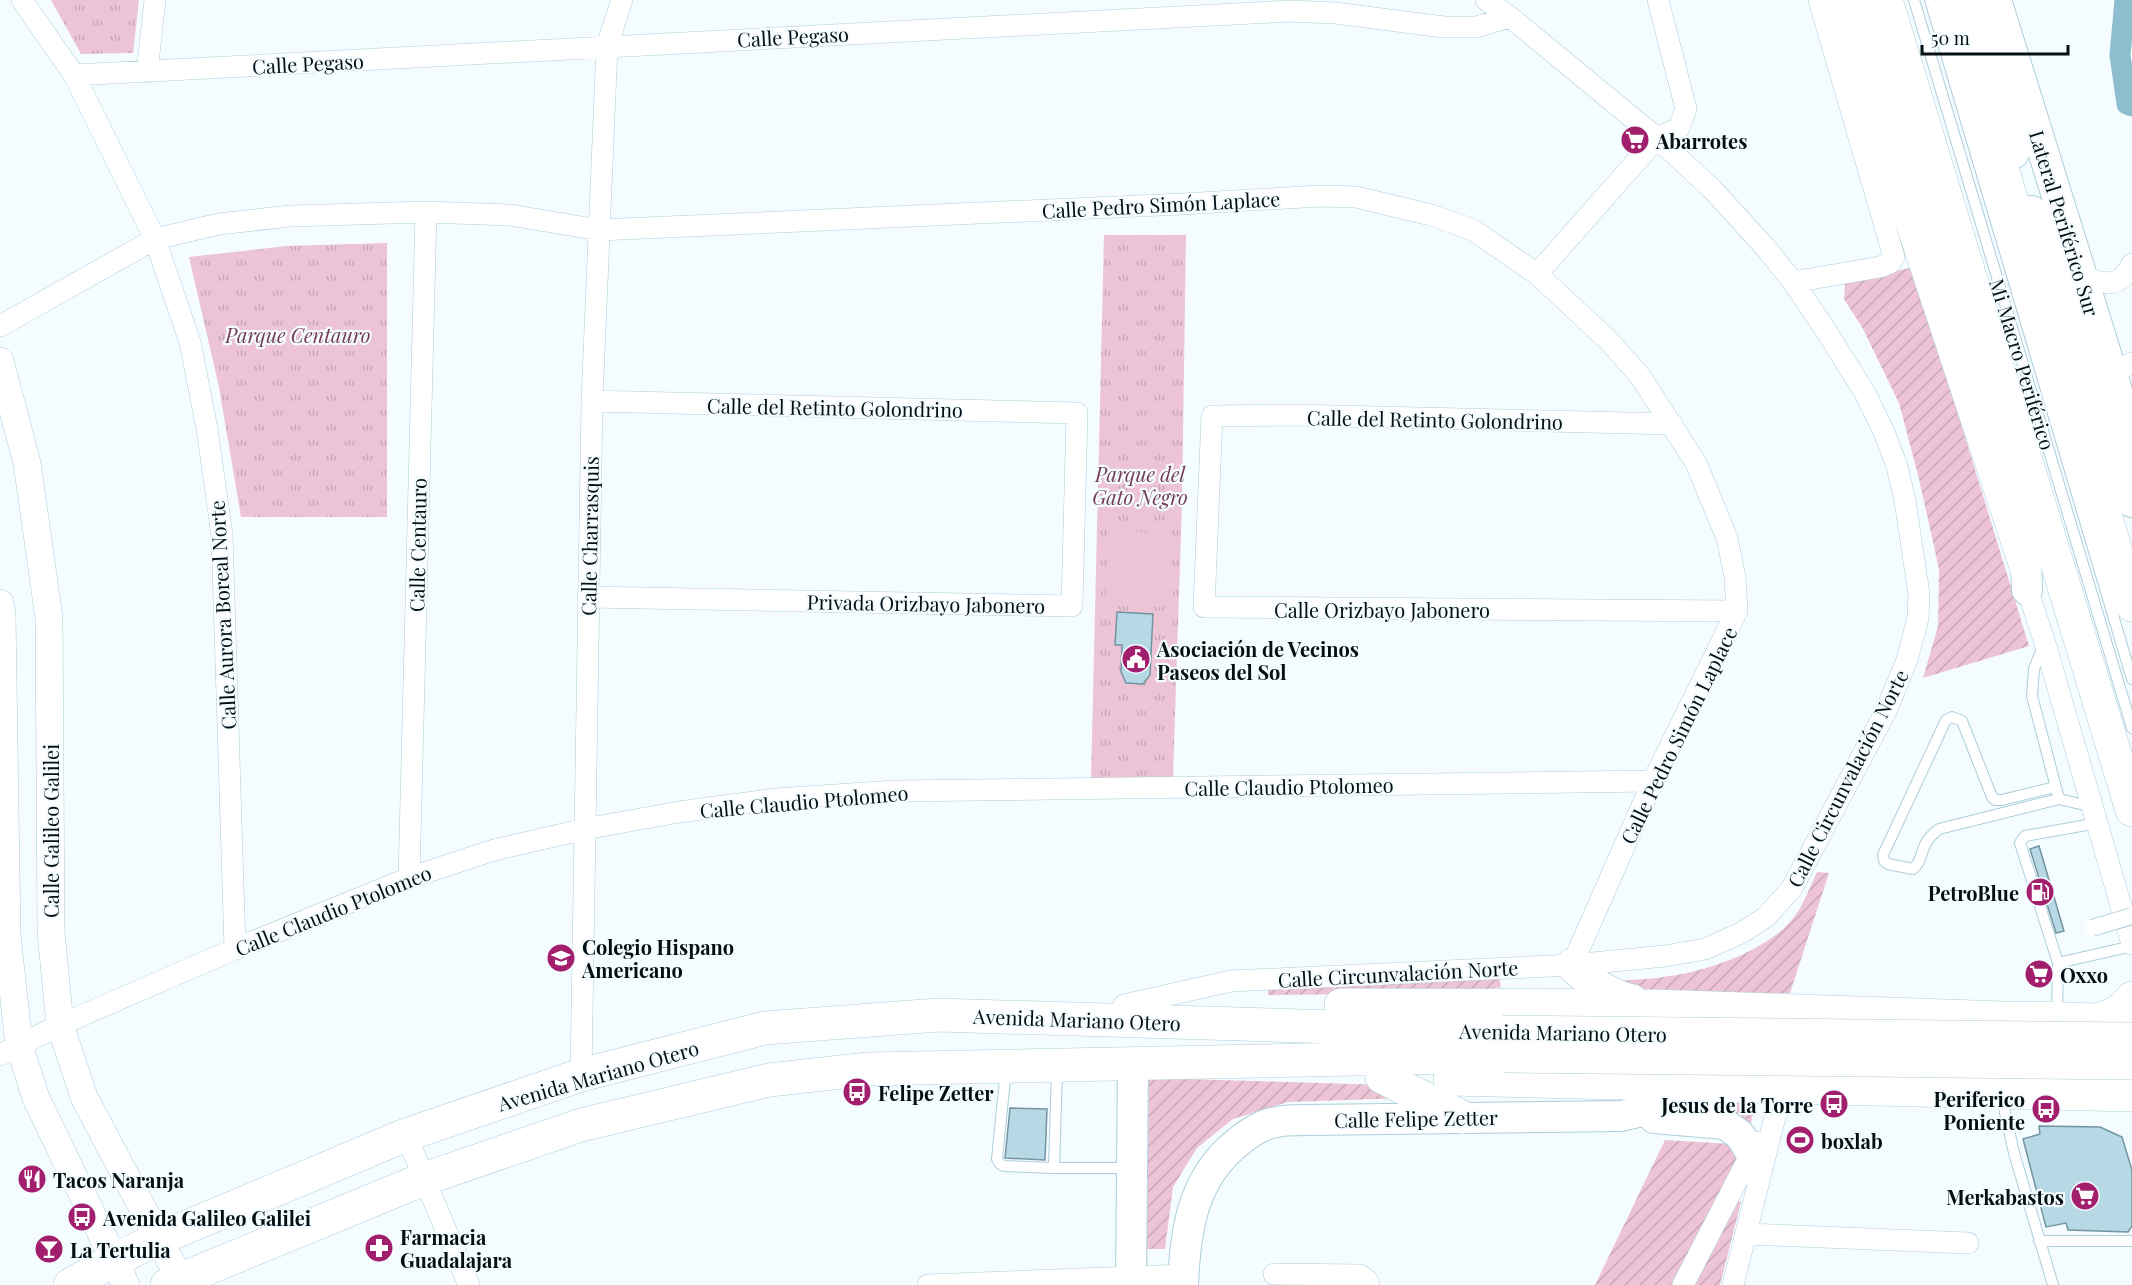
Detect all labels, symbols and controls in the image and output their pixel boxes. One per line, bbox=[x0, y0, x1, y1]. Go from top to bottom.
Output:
scale bar bbox=[1922, 18, 2068, 56]
street label: Calle Pegaso bbox=[736, 20, 850, 52]
text: 50 m bbox=[1931, 26, 1970, 50]
street label: Calle Pegaso bbox=[251, 47, 365, 79]
supermarket icon: Abarrotes bbox=[1619, 124, 1651, 156]
place label: Abarrotes bbox=[1655, 127, 1747, 154]
street label: Lateral Periférico Sur bbox=[2024, 127, 2106, 319]
street label: Calle Pedro Simón Laplace bbox=[1041, 184, 1281, 224]
street label: Mi Macro Periférico bbox=[1984, 275, 2062, 453]
park label: Parque Centauro bbox=[224, 321, 371, 348]
street label: Calle del Retinto Golondrino bbox=[707, 391, 963, 423]
street label: Calle del Retinto Golondrino bbox=[1307, 403, 1563, 435]
street label: Calle Charrasquis bbox=[574, 456, 604, 616]
park label: Parque del Gato Negro bbox=[1092, 460, 1188, 510]
street label: Calle Centauro bbox=[402, 478, 432, 612]
street label: Calle Aurora Boreal Norte bbox=[203, 500, 241, 730]
street label: Privada Orizbayo Jabonero bbox=[807, 587, 1045, 619]
street label: Calle Orizbayo Jabonero bbox=[1274, 596, 1490, 623]
street label: Calle Pedro Simón Laplace bbox=[1614, 622, 1742, 848]
place label: Asociación de Vecinos Paseos del Sol bbox=[1156, 635, 1359, 685]
public building icon: Asociación de Vecinos Paseos del Sol bbox=[1120, 643, 1152, 675]
street label: Calle Circunvalación Norte bbox=[1780, 665, 1914, 891]
street label: Calle Galileo Galilei bbox=[37, 744, 64, 918]
street label: Calle Claudio Ptolomeo bbox=[1184, 771, 1394, 801]
street label: Calle Claudio Ptolomeo bbox=[699, 778, 910, 824]
street label: Calle Claudio Ptolomeo bbox=[231, 858, 435, 962]
fuel station icon: PetroBlue bbox=[2024, 876, 2056, 908]
place label: PetroBlue bbox=[1928, 879, 2019, 906]
place label: Colegio Hispano Americano bbox=[581, 933, 734, 983]
school or university icon: Colegio Hispano Americano bbox=[545, 942, 577, 974]
street label: Calle Circunvalación Norte bbox=[1277, 953, 1519, 993]
supermarket icon: Oxxo bbox=[2023, 958, 2055, 990]
place label: Oxxo bbox=[2060, 961, 2108, 988]
street label: Avenida Mariano Otero bbox=[972, 1002, 1181, 1036]
street label: Avenida Mariano Otero bbox=[1458, 1017, 1667, 1047]
street label: Avenida Mariano Otero bbox=[493, 1033, 702, 1117]
bus stop icon: Felipe Zetter bbox=[841, 1076, 873, 1108]
place label: Felipe Zetter bbox=[878, 1079, 994, 1106]
place label: Periferico Poniente bbox=[1933, 1085, 2025, 1135]
bus stop icon: Jesus de la Torre bbox=[1818, 1088, 1850, 1120]
place label: Jesus de la Torre bbox=[1660, 1091, 1813, 1118]
bus stop icon: Periferico Poniente bbox=[2030, 1093, 2062, 1125]
street label: Calle Felipe Zetter bbox=[1334, 1103, 1498, 1133]
sports icon: boxlab bbox=[1784, 1124, 1816, 1156]
place label: boxlab bbox=[1821, 1127, 1883, 1154]
restaurant icon: Tacos Naranja bbox=[16, 1163, 48, 1195]
place label: Tacos Naranja bbox=[53, 1166, 185, 1193]
supermarket icon: Merkabastos bbox=[2069, 1180, 2101, 1212]
place label: Merkabastos bbox=[1946, 1183, 2064, 1210]
bus stop icon: Avenida Galileo Galilei bbox=[66, 1201, 98, 1233]
place label: Avenida Galileo Galilei bbox=[102, 1204, 311, 1231]
place label: Farmacia Guadalajara bbox=[400, 1223, 513, 1273]
pharmacy icon: Farmacia Guadalajara bbox=[363, 1232, 395, 1264]
bar icon: La Tertulia bbox=[33, 1233, 65, 1265]
place label: La Tertulia bbox=[70, 1236, 171, 1263]

